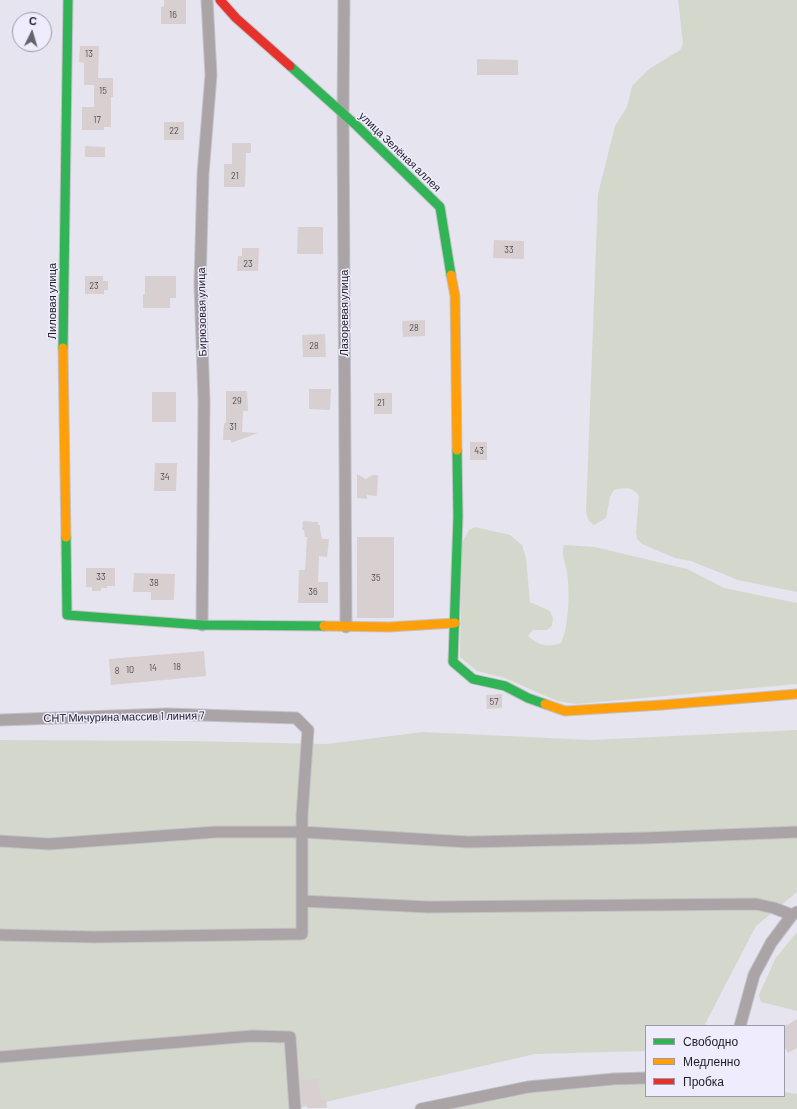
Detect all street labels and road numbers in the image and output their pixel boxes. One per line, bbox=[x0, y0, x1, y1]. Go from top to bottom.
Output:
street label: улица Зелёная аллея bbox=[356, 109, 444, 195]
street label: Лиловая улица bbox=[45, 263, 59, 339]
street label: Бирюзовая улица bbox=[195, 267, 209, 357]
street label: Лазоревая улица bbox=[337, 270, 351, 356]
street label: СНТ Мичурина массив 1 линия 7 bbox=[43, 709, 205, 725]

